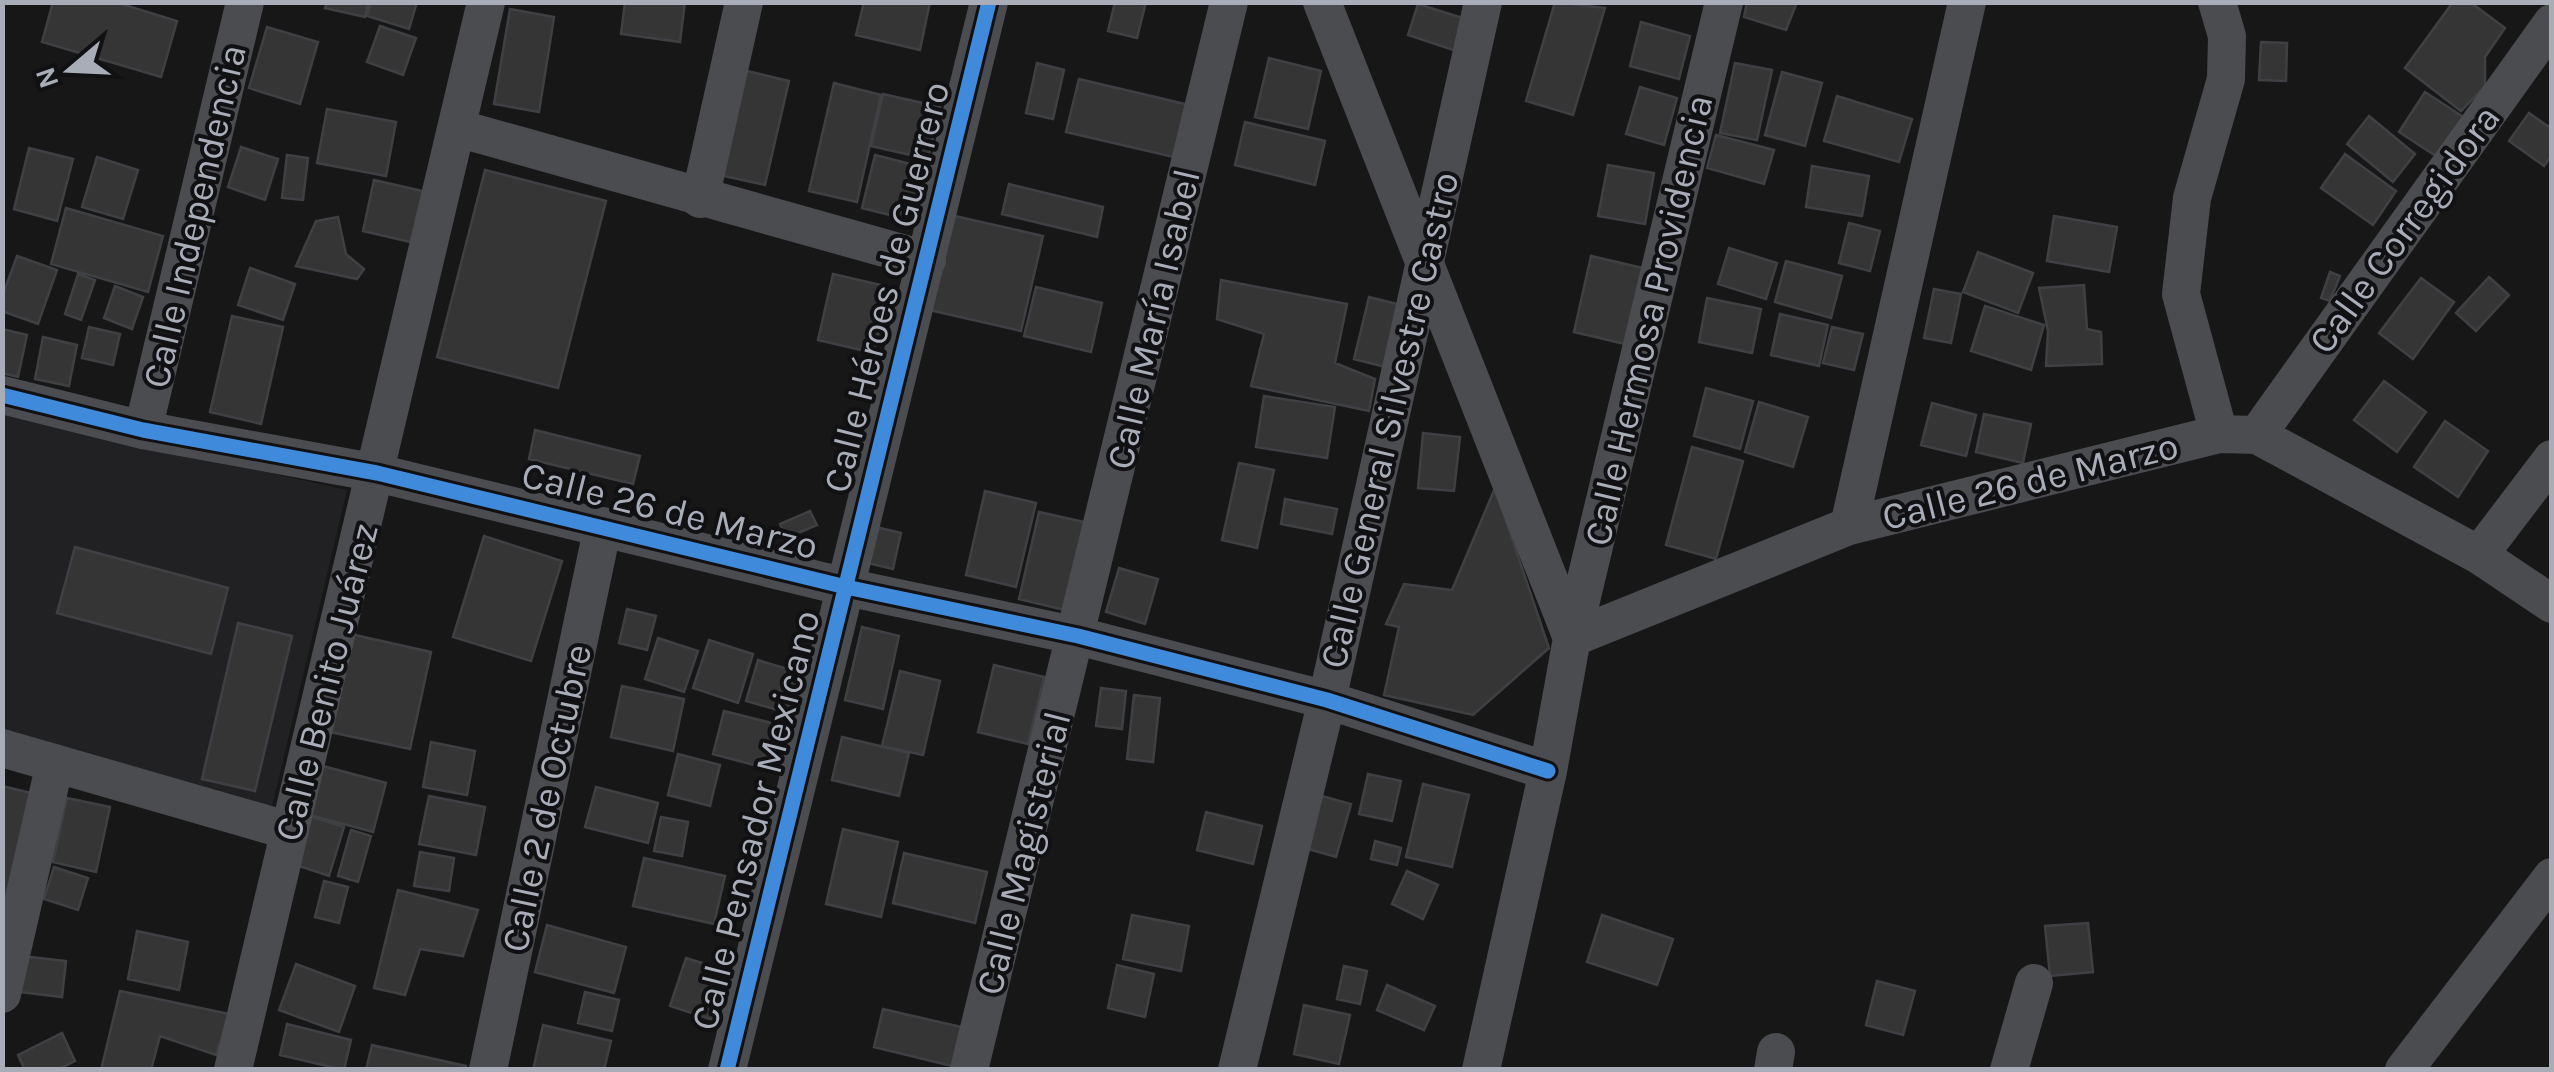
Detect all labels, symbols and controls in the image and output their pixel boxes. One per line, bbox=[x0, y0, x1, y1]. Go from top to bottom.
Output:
north arrow bbox=[20, 20, 120, 120]
street label: Calle Independencia bbox=[133, 40, 256, 392]
text: N bbox=[28, 63, 66, 93]
street label: Calle Héroes de Guerrero bbox=[814, 77, 959, 497]
street label: Calle Hermosa Providencia bbox=[1575, 90, 1722, 550]
street label: Calle Corregidora bbox=[2299, 96, 2510, 362]
street label: Calle María Isabel bbox=[1097, 165, 1210, 473]
street label: Calle General Silvestre Castro bbox=[1310, 168, 1469, 673]
street label: Calle 26 de Marzo bbox=[1877, 423, 2183, 540]
street label: Calle 26 de Marzo bbox=[517, 452, 823, 569]
street label: Calle Benito Juárez bbox=[265, 518, 388, 846]
street label: Calle Pensador Mexicano bbox=[682, 606, 829, 1035]
street label: Calle 2 de Octubre bbox=[492, 640, 601, 956]
street label: Calle Magisterial bbox=[967, 707, 1080, 999]

